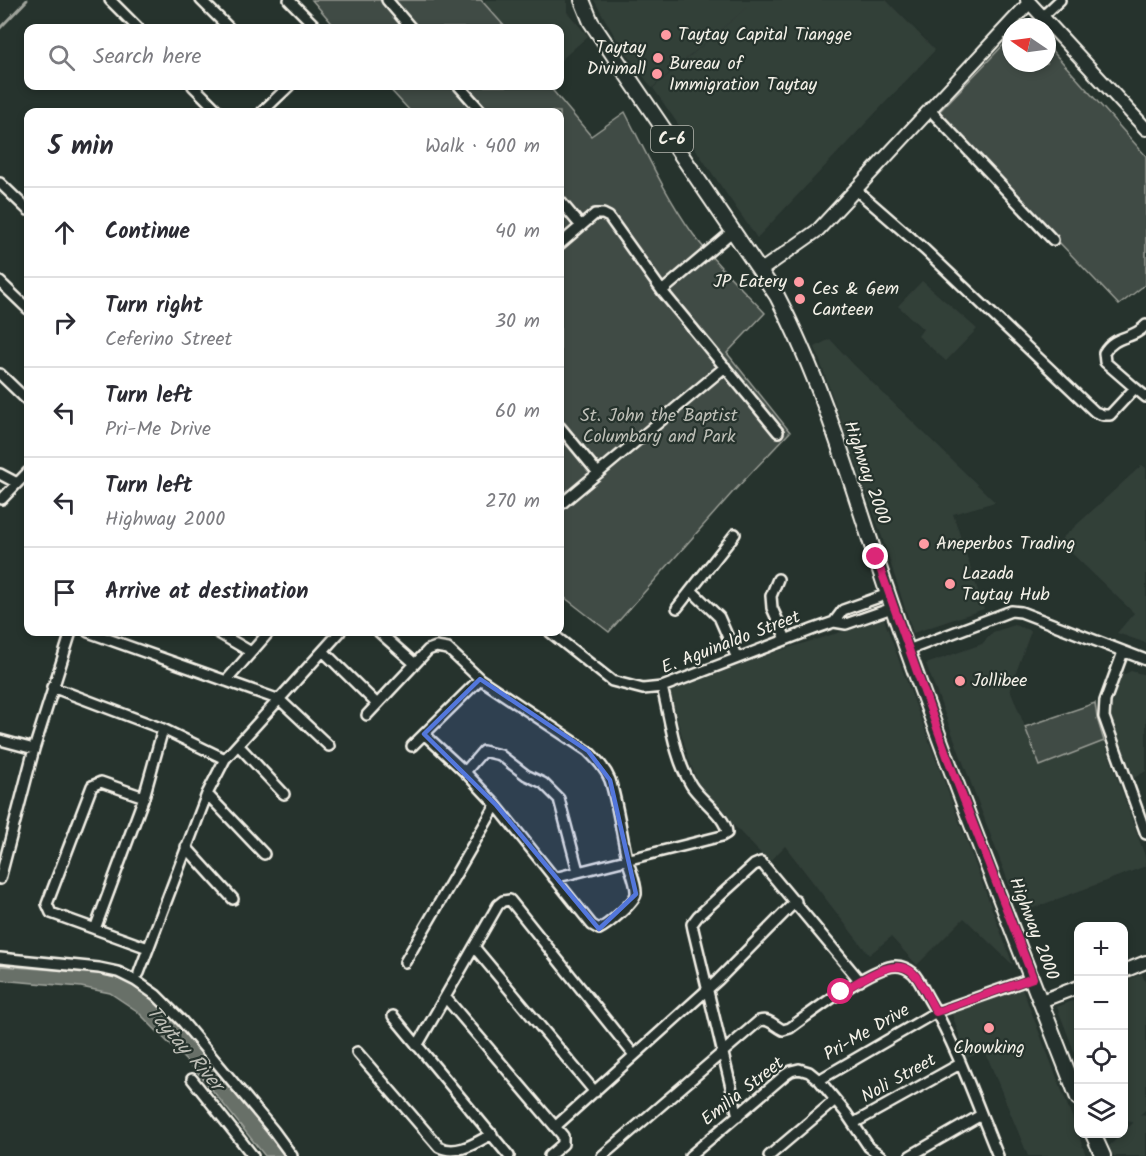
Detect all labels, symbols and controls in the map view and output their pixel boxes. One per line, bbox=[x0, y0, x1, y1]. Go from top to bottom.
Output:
north arrow bbox=[1002, 18, 1056, 72]
place label: Taytay Capital Tiangge bbox=[678, 21, 852, 50]
search box bbox=[24, 24, 564, 90]
marker: Taytay Capital Tiangge bbox=[659, 28, 673, 42]
place label: Taytay Divimall bbox=[587, 34, 647, 84]
text: Search here bbox=[93, 40, 201, 75]
icon: search bbox=[45, 41, 78, 74]
place label: Bureau of Immigration Taytay bbox=[669, 50, 818, 100]
marker: Taytay Divimall bbox=[651, 51, 665, 65]
marker: Bureau of Immigration Taytay bbox=[650, 67, 664, 81]
text: 5 min bbox=[48, 126, 114, 168]
road number: C-6 bbox=[651, 126, 693, 152]
text: Walk · 400 m bbox=[425, 131, 540, 163]
text: Continue bbox=[105, 215, 190, 250]
icon: ahead bbox=[48, 216, 81, 249]
text: 40 m bbox=[495, 216, 540, 248]
place label: JP Eatery bbox=[713, 268, 788, 297]
marker: JP Eatery bbox=[792, 275, 806, 289]
place label: Ces & Gem Canteen bbox=[812, 275, 899, 325]
text: Turn right bbox=[105, 289, 203, 324]
marker: Ces & Gem Canteen bbox=[793, 292, 807, 306]
icon: right bbox=[48, 306, 81, 339]
text: 30 m bbox=[495, 306, 540, 338]
text: Ceferino Street bbox=[105, 324, 232, 356]
text: Turn left bbox=[105, 379, 192, 414]
icon: left bbox=[48, 396, 81, 429]
text: 60 m bbox=[495, 396, 540, 428]
park label: St. John the Baptist Columbary and Park bbox=[580, 402, 739, 452]
text: Pri-Me Drive bbox=[105, 414, 211, 446]
street label: Highway 2000 bbox=[835, 417, 897, 529]
text: Turn left bbox=[105, 469, 192, 504]
icon: left bbox=[48, 486, 81, 519]
text: 270 m bbox=[485, 486, 540, 518]
text: Highway 2000 bbox=[105, 504, 225, 536]
place label: Aneperbos Trading bbox=[936, 530, 1075, 559]
marker: Aneperbos Trading bbox=[917, 537, 931, 551]
route end bbox=[862, 543, 888, 569]
place label: Lazada Taytay Hub bbox=[962, 560, 1050, 610]
text: Arrive at destination bbox=[105, 575, 308, 610]
icon: arrive bbox=[48, 576, 81, 609]
marker: Lazada Taytay Hub bbox=[943, 577, 957, 591]
street label: E. Aguinaldo Street bbox=[657, 603, 806, 683]
place label: Jollibee bbox=[972, 667, 1027, 696]
marker: Jollibee bbox=[953, 674, 967, 688]
street label: Highway 2000 bbox=[1000, 873, 1066, 985]
map controls bbox=[1074, 922, 1128, 1138]
button: + bbox=[1074, 922, 1128, 976]
button: − bbox=[1074, 976, 1128, 1030]
route start bbox=[827, 978, 853, 1004]
street label: Pri-Me Drive bbox=[818, 997, 916, 1069]
water label: Taytay River bbox=[138, 999, 233, 1102]
marker: Chowking bbox=[982, 1021, 996, 1035]
button: locate bbox=[1074, 1030, 1128, 1084]
place label: Chowking bbox=[953, 1034, 1025, 1063]
street label: Noli Street bbox=[856, 1046, 943, 1112]
street label: Emilia Street bbox=[695, 1049, 792, 1134]
button: layers bbox=[1074, 1084, 1128, 1138]

